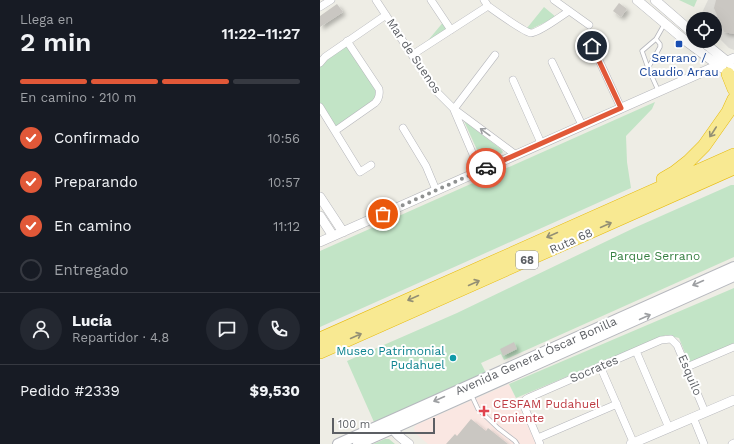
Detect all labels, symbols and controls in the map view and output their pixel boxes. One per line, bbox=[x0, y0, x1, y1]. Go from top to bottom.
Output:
text: Llega en bbox=[20, 12, 73, 27]
map controls bbox=[686, 12, 722, 48]
button: locate bbox=[686, 12, 722, 48]
street label: Mar de Suenos bbox=[384, 16, 444, 96]
text: 11:22–11:27 bbox=[221, 25, 300, 43]
text: 2 min bbox=[20, 27, 91, 57]
pin bbox=[575, 29, 609, 63]
icon: home bbox=[581, 35, 603, 57]
marker: Serrano / Claudio Arrau bbox=[674, 39, 684, 49]
place label: Serrano / Claudio Arrau bbox=[639, 51, 719, 79]
text: En camino · 210 m bbox=[20, 90, 136, 105]
one-way arrow bbox=[709, 126, 717, 138]
icon: check bbox=[20, 127, 42, 149]
one-way arrow bbox=[480, 128, 491, 136]
text: Confirmado bbox=[54, 129, 140, 147]
text: 10:56 bbox=[268, 131, 300, 146]
courier bbox=[466, 148, 506, 188]
icon: car bbox=[475, 157, 497, 179]
icon: check bbox=[20, 171, 42, 193]
text: Preparando bbox=[54, 173, 138, 191]
text: 10:57 bbox=[268, 175, 300, 190]
pin bbox=[366, 197, 400, 231]
icon: bag bbox=[372, 203, 394, 225]
icon: check bbox=[20, 215, 42, 237]
text: En camino bbox=[54, 217, 131, 235]
text: 11:12 bbox=[273, 219, 300, 234]
one-way arrow bbox=[600, 221, 612, 228]
street label: Ruta 68 bbox=[547, 225, 595, 257]
one-way arrow bbox=[546, 232, 558, 240]
park label: Parque Serrano bbox=[610, 249, 700, 263]
road number: 68 bbox=[516, 251, 538, 269]
text: Entregado bbox=[54, 261, 128, 279]
one-way arrow bbox=[468, 279, 480, 287]
one-way arrow bbox=[693, 280, 705, 287]
one-way arrow bbox=[407, 294, 419, 302]
button: person bbox=[20, 308, 62, 350]
button: chat bbox=[206, 308, 248, 350]
button: phone bbox=[258, 308, 300, 350]
text: Lucía bbox=[72, 312, 112, 330]
one-way arrow bbox=[638, 312, 650, 320]
street label: Avenida General Óscar Bonilla bbox=[453, 314, 619, 398]
text: Repartidor · 4.8 bbox=[72, 330, 169, 345]
one-way arrow bbox=[349, 332, 361, 340]
place label: Museo Patrimonial Pudahuel bbox=[336, 344, 445, 372]
street label: Esquilo bbox=[675, 352, 705, 398]
marker: Museo Patrimonial Pudahuel bbox=[448, 353, 458, 363]
street label: Socrates bbox=[568, 353, 620, 385]
text: Pedido #2339 bbox=[20, 382, 120, 400]
text: $9,530 bbox=[250, 382, 300, 400]
one-way arrow bbox=[433, 396, 445, 403]
place label: CESFAM Pudahuel Poniente bbox=[493, 397, 600, 425]
marker: CESFAM Pudahuel Poniente bbox=[478, 405, 490, 417]
scale bar bbox=[332, 416, 435, 435]
text: 100 m bbox=[338, 418, 370, 431]

